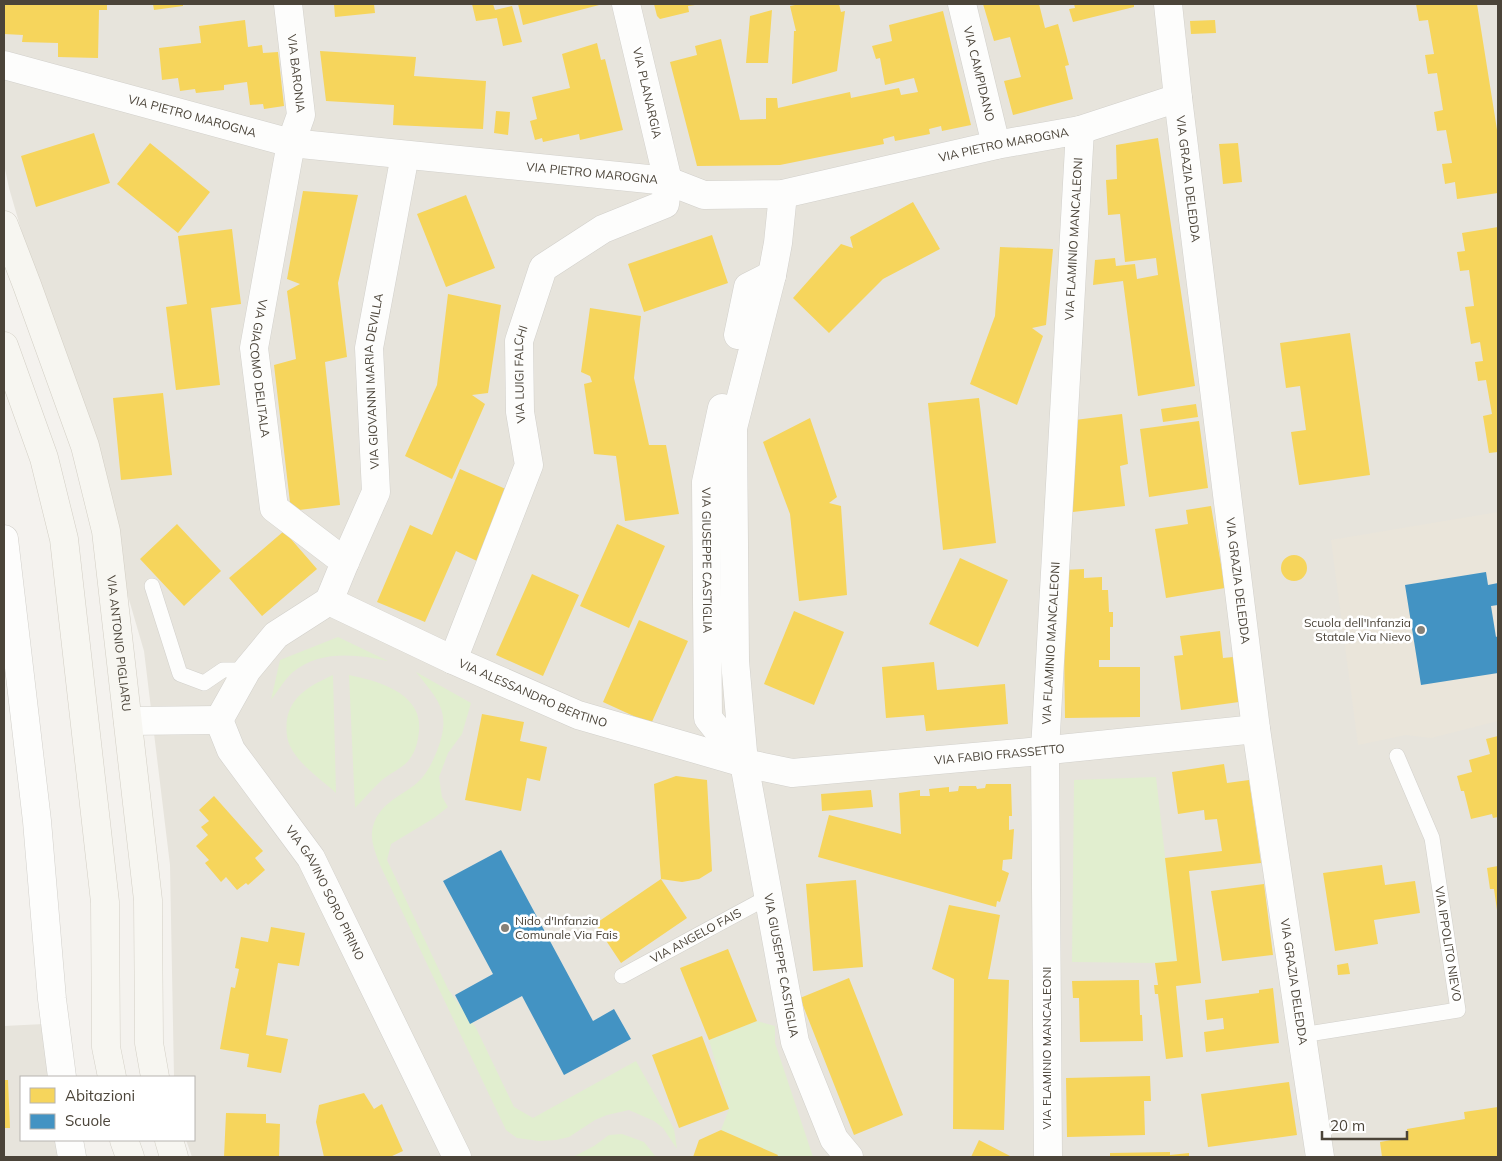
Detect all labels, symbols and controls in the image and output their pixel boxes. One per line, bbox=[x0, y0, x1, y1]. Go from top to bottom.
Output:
street label: VIA CAMPIDANO bbox=[961, 25, 998, 123]
street label: VIA BARONIA bbox=[285, 33, 309, 114]
street label: VIA PLANARGIA bbox=[630, 46, 665, 140]
street label: VIA PIETRO MAROGNA bbox=[126, 91, 258, 140]
street label: VIA GRAZIA DELEDDA bbox=[1173, 115, 1204, 243]
street label: VIA PIETRO MAROGNA bbox=[937, 124, 1070, 165]
street label: VIA FLAMINIO MANCALEONI bbox=[1061, 157, 1085, 321]
street label: VIA PIETRO MAROGNA bbox=[525, 159, 659, 187]
street label: VIA GIOVANNI MARIA DEVILLA bbox=[361, 292, 386, 470]
street label: VIA GIACOMO DELITALA bbox=[247, 298, 273, 439]
street label: VIA LUIGI FALCHI bbox=[511, 323, 531, 424]
street label: VIA GIUSEPPE CASTIGLIA bbox=[699, 487, 715, 634]
street label: VIA GRAZIA DELEDDA bbox=[1223, 516, 1253, 645]
street label: VIA FLAMINIO MANCALEONI bbox=[1038, 561, 1063, 725]
street label: VIA ANTONIO PIGLIARU bbox=[104, 574, 134, 712]
place label: Scuola dell'Infanzia Statale Via Nievo bbox=[1304, 615, 1411, 644]
marker: Scuola dell'Infanzia Statale Via Nievo bbox=[1415, 624, 1427, 636]
street label: VIA ALESSANDRO BERTINO bbox=[456, 655, 609, 730]
street label: VIA FABIO FRASSETTO bbox=[934, 741, 1065, 767]
street label: VIA GAVINO SORO PIRINO bbox=[283, 822, 368, 963]
street label: VIA IPPOLITO NIEVO bbox=[1432, 885, 1465, 1003]
street label: VIA GIUSEPPE CASTIGLIA bbox=[761, 892, 802, 1039]
street label: VIA ANGELO FAIS bbox=[648, 905, 744, 966]
place label: Nido d'Infanzia Comunale Via Fais bbox=[515, 913, 618, 942]
street label: VIA GRAZIA DELEDDA bbox=[1277, 918, 1311, 1046]
marker: Nido d'Infanzia Comunale Via Fais bbox=[499, 922, 511, 934]
street label: VIA FLAMINIO MANCALEONI bbox=[1039, 967, 1054, 1129]
legend bbox=[20, 1076, 195, 1141]
text: Abitazioni bbox=[65, 1086, 135, 1105]
scale bar bbox=[1322, 1108, 1407, 1140]
text: Scuole bbox=[65, 1111, 111, 1130]
text: 20 m bbox=[1330, 1116, 1365, 1135]

